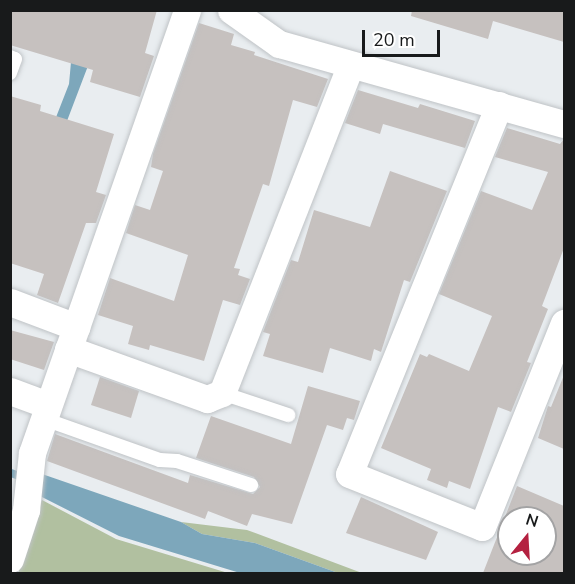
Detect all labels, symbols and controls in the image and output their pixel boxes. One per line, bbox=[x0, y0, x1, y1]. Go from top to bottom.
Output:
scale bar bbox=[365, 18, 443, 56]
text: 20 m bbox=[373, 28, 415, 52]
north arrow bbox=[497, 506, 557, 566]
text: N bbox=[523, 508, 541, 533]

